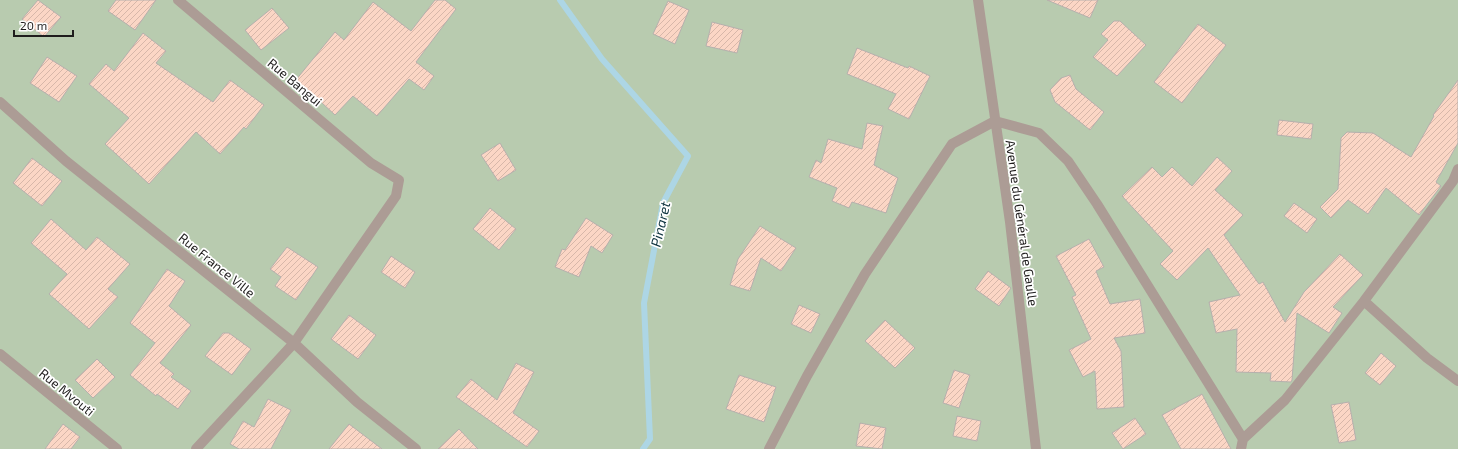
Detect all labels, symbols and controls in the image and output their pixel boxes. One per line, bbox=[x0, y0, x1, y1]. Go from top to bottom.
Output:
scale bar bbox=[14, 12, 73, 38]
text: 20 m bbox=[20, 18, 47, 32]
street label: Rue Bangui bbox=[265, 55, 325, 109]
street label: Avenue du Général de Gaulle bbox=[1002, 139, 1042, 307]
water label: Pinaret bbox=[647, 199, 674, 248]
street label: Rue France Ville bbox=[176, 229, 258, 301]
street label: Rue Mvouti bbox=[36, 365, 98, 419]

